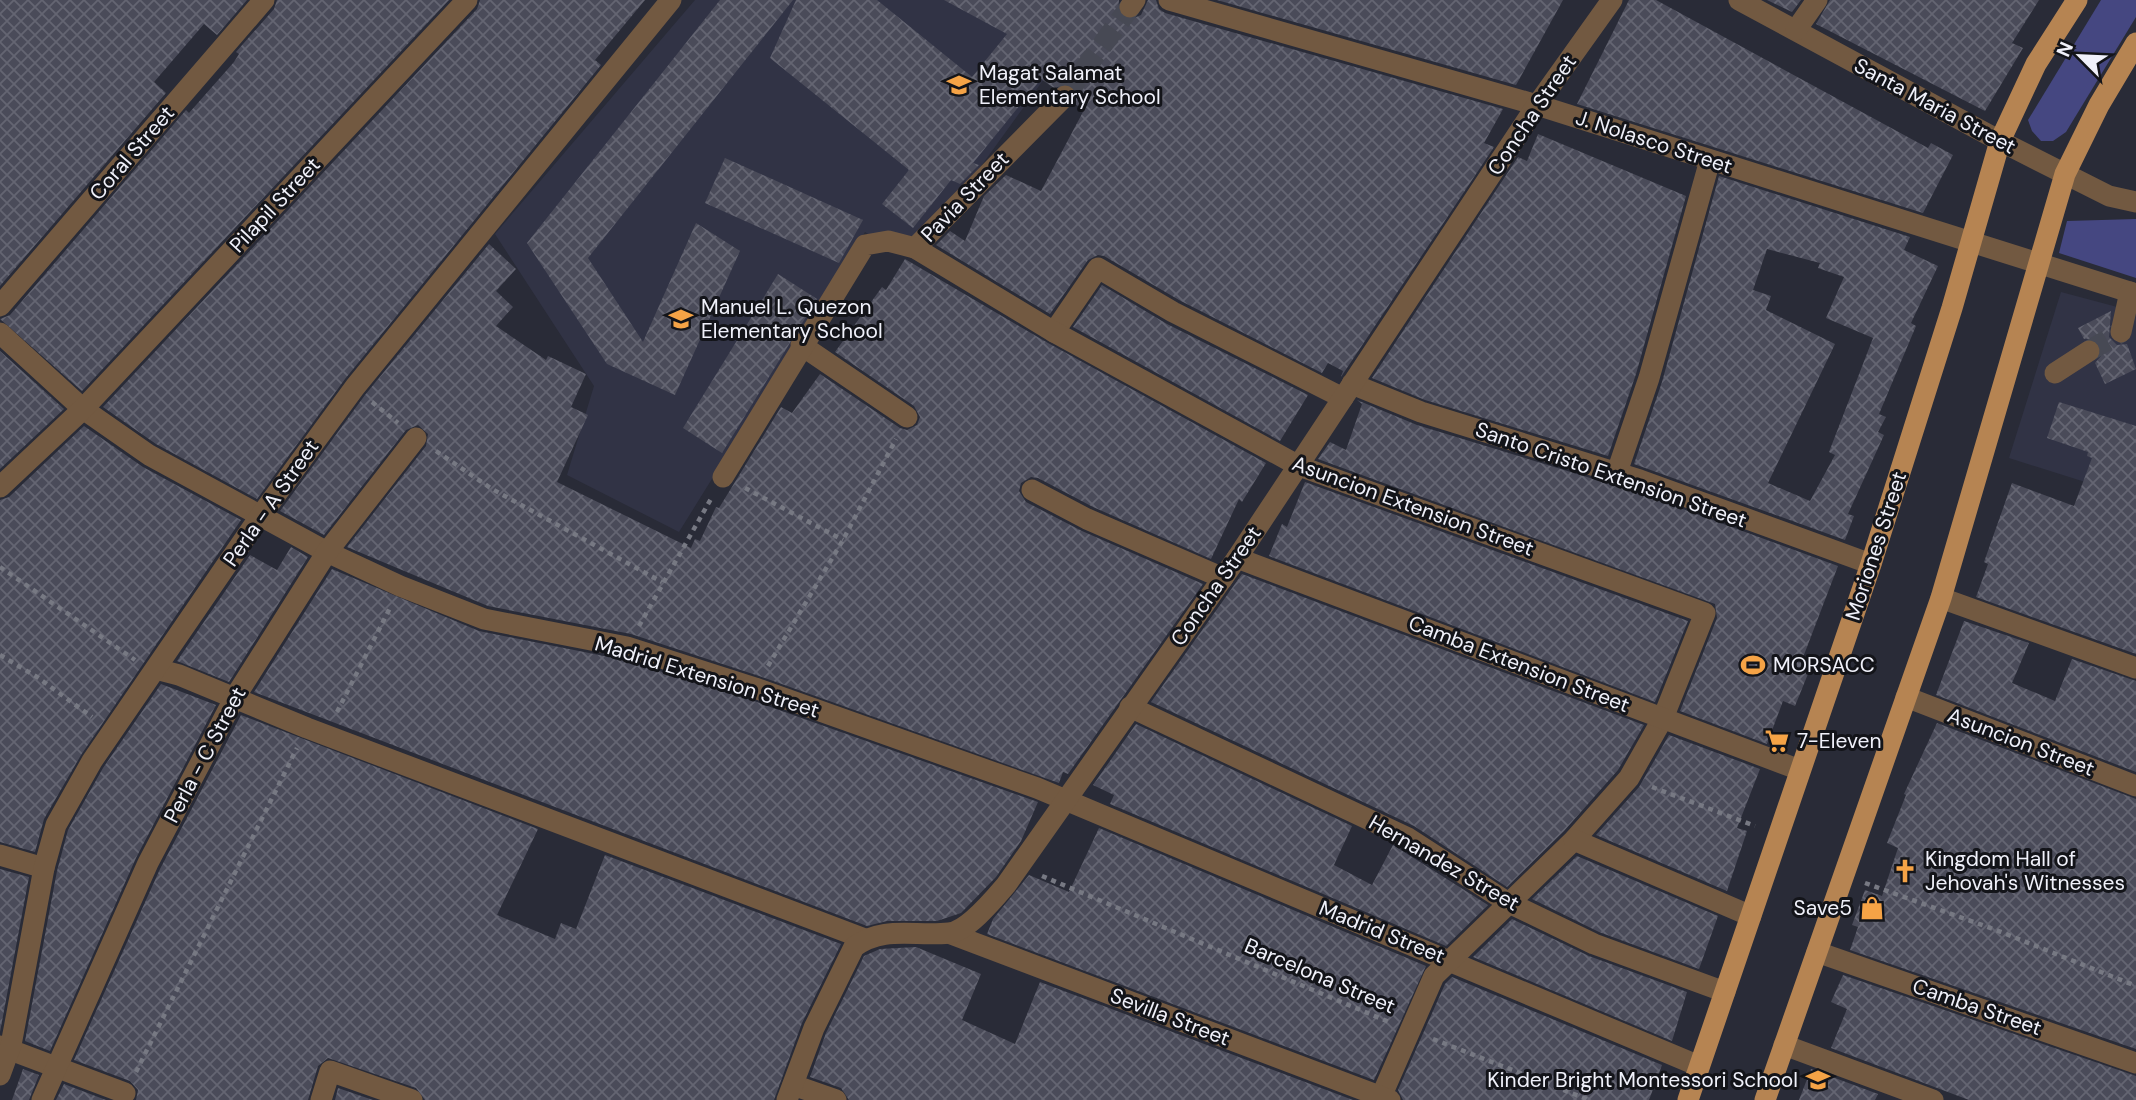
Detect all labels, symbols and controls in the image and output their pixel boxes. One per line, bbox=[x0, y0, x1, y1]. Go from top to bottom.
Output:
north arrow bbox=[2045, 21, 2115, 91]
text: N bbox=[2051, 38, 2079, 61]
street label: Concha Street bbox=[1481, 49, 1583, 181]
street label: Santa Maria Street bbox=[1849, 52, 2021, 160]
place label: Magat Salamat Elementary School bbox=[979, 59, 1161, 111]
school or university icon: Magat Salamat Elementary School bbox=[945, 71, 973, 99]
street label: Coral Street bbox=[83, 100, 181, 206]
street label: J. Nolasco Street bbox=[1572, 103, 1736, 181]
street label: Pavia Street bbox=[915, 146, 1015, 248]
street label: Pilapil Street bbox=[223, 151, 327, 259]
place label: Manuel L. Quezon Elementary School bbox=[701, 293, 883, 345]
school or university icon: Manuel L. Quezon Elementary School bbox=[667, 305, 695, 333]
street label: Santo Cristo Extension Street bbox=[1472, 415, 1750, 535]
street label: Perla - A Street bbox=[217, 434, 325, 572]
street label: Asuncion Extension Street bbox=[1288, 449, 1538, 563]
street label: Moriones Street bbox=[1839, 468, 1913, 624]
street label: Concha Street bbox=[1164, 521, 1268, 651]
street label: Camba Extension Street bbox=[1404, 609, 1634, 719]
street label: Madrid Extension Street bbox=[591, 630, 823, 724]
sports icon: MORSACC bbox=[1739, 651, 1767, 679]
place label: MORSACC bbox=[1773, 651, 1875, 679]
street label: Perla - C Street bbox=[157, 682, 253, 828]
street label: Asuncion Street bbox=[1944, 701, 2098, 783]
supermarket icon: 7-Eleven bbox=[1763, 727, 1791, 755]
place label: 7-Eleven bbox=[1797, 727, 1881, 755]
street label: Hernandez Street bbox=[1364, 809, 1524, 917]
place label: Kingdom Hall of Jehovah's Witnesses bbox=[1925, 845, 2125, 897]
church icon: Kingdom Hall of Jehovah's Witnesses bbox=[1891, 857, 1919, 885]
street label: Madrid Street bbox=[1315, 894, 1449, 970]
place label: Save5 bbox=[1794, 894, 1852, 922]
shop icon: Save5 bbox=[1858, 894, 1886, 922]
street label: Barcelona Street bbox=[1240, 932, 1400, 1020]
street label: Camba Street bbox=[1909, 972, 2045, 1042]
street label: Sevilla Street bbox=[1106, 981, 1234, 1053]
place label: Kinder Bright Montessori School bbox=[1487, 1066, 1798, 1094]
school or university icon: Kinder Bright Montessori School bbox=[1804, 1066, 1832, 1094]

